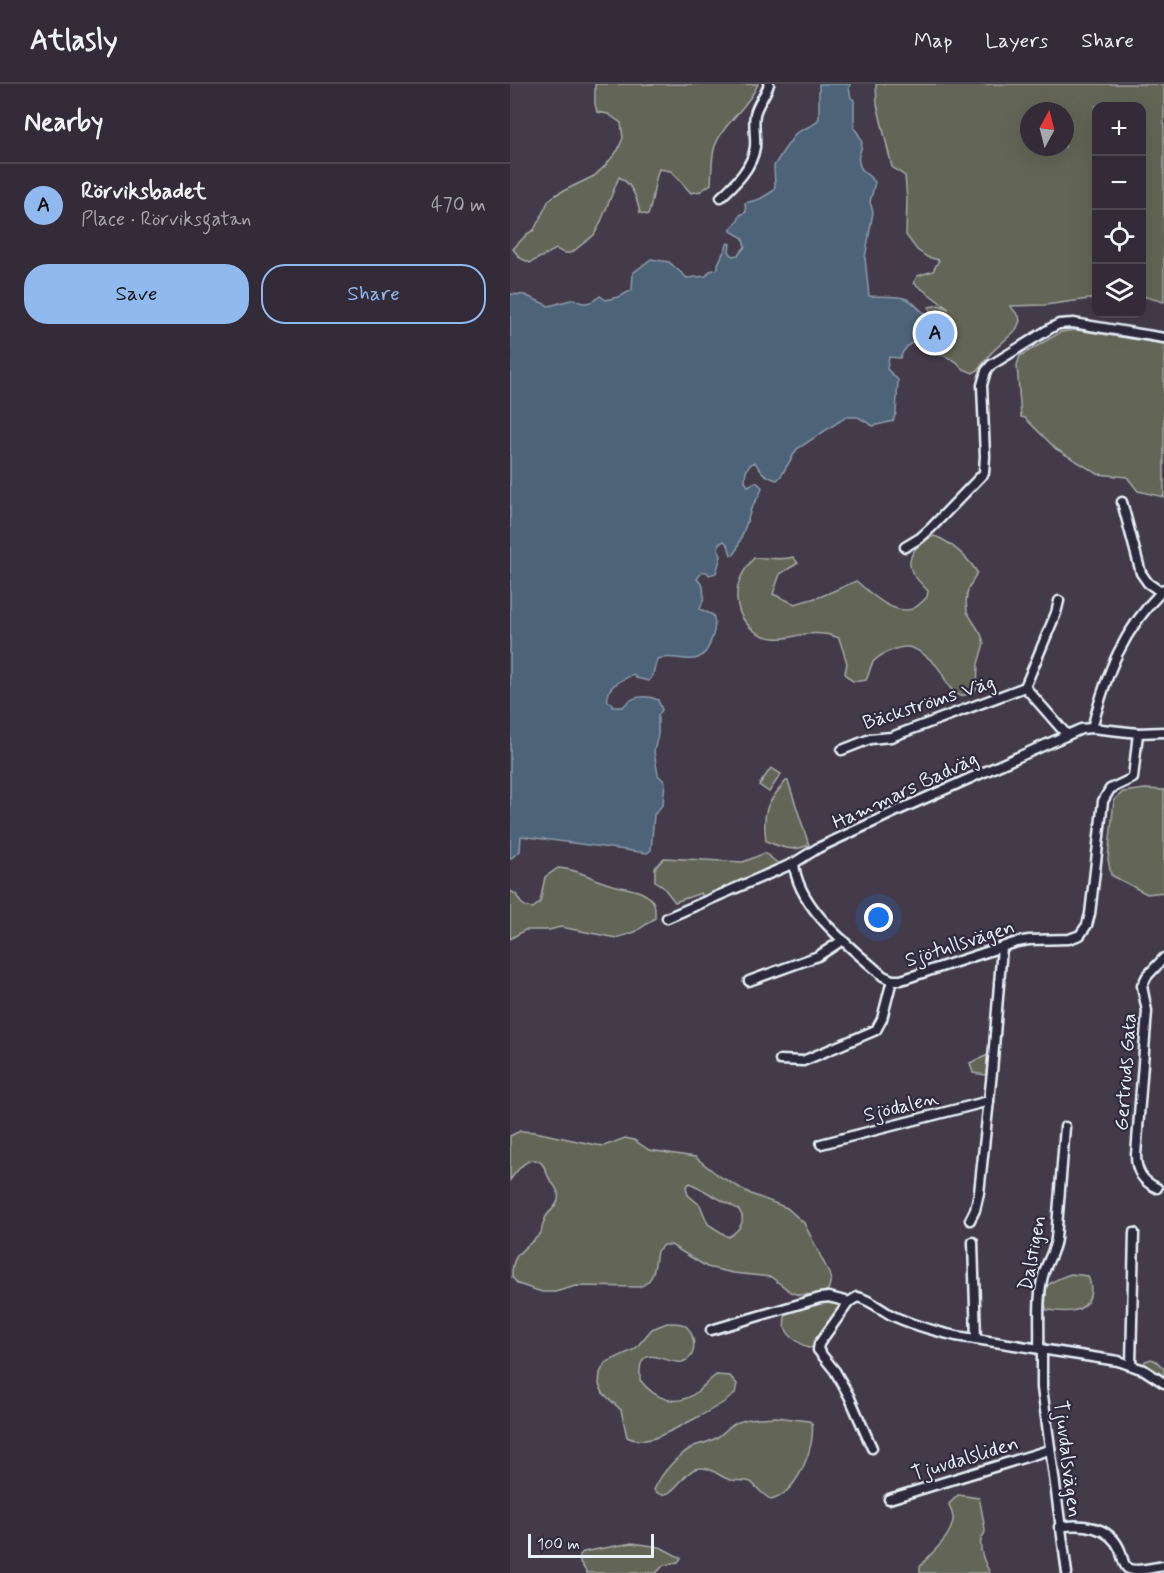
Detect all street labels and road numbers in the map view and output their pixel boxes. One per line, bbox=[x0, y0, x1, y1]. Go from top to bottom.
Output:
street label: Bäckströms Väg bbox=[859, 669, 999, 737]
street label: Hammars Badväg bbox=[828, 745, 982, 837]
street label: Sjötullsvägen bbox=[902, 914, 1018, 974]
street label: Gertruds Gata bbox=[1108, 1012, 1144, 1132]
street label: Sjödalen bbox=[861, 1085, 942, 1129]
street label: Dalstigen bbox=[1012, 1213, 1054, 1293]
street label: Tjuvdalsvägen bbox=[1046, 1399, 1088, 1519]
street label: Tjuvdalsliden bbox=[908, 1430, 1022, 1488]

